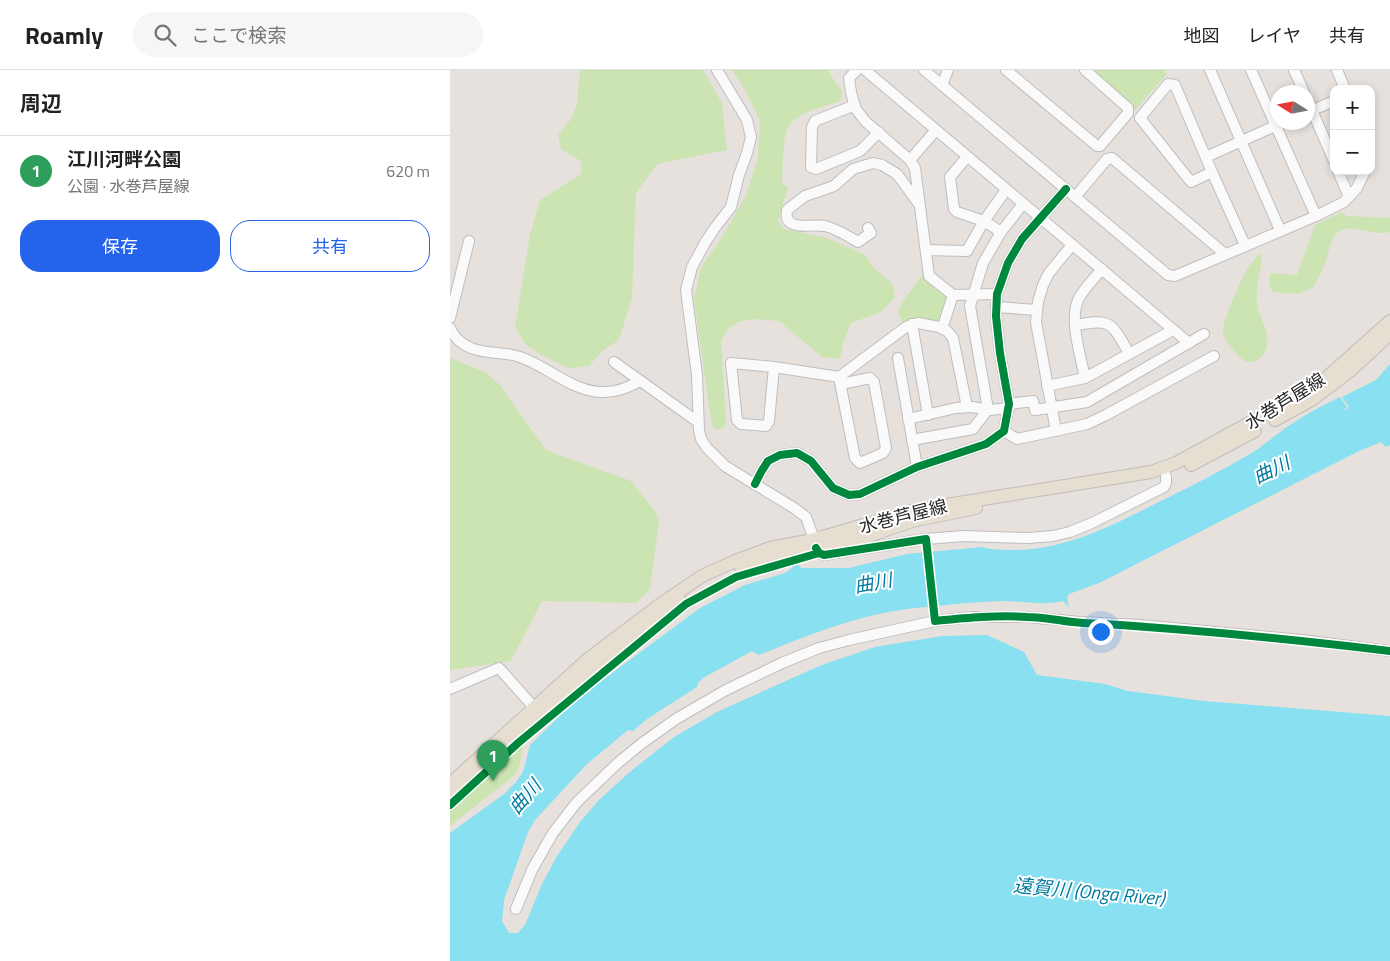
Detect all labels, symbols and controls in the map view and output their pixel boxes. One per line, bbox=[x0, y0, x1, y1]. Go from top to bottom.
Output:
search box bbox=[133, 12, 483, 57]
text: Roamly bbox=[25, 17, 103, 53]
text: ここで検索 bbox=[191, 20, 286, 49]
icon: search bbox=[151, 21, 179, 49]
text: 地図 bbox=[1184, 22, 1220, 49]
text: レイヤ bbox=[1248, 22, 1301, 49]
text: 共有 bbox=[1329, 22, 1365, 49]
north arrow bbox=[1270, 85, 1315, 130]
map controls bbox=[1330, 85, 1375, 175]
button: + bbox=[1330, 85, 1375, 130]
text: 周辺 bbox=[20, 87, 62, 119]
button: − bbox=[1330, 130, 1375, 175]
text: 江川河畔公園 bbox=[67, 144, 181, 173]
text: 1 bbox=[32, 159, 40, 183]
text: 620 m bbox=[386, 159, 430, 183]
text: 公園 · 水巻芦屋線 bbox=[67, 174, 190, 198]
button: 保存 bbox=[20, 220, 220, 272]
button: 共有 bbox=[230, 220, 430, 272]
street label: 水巻芦屋線 bbox=[1240, 366, 1330, 436]
water label: 曲川 bbox=[1248, 447, 1296, 490]
street label: 水巻芦屋線 bbox=[856, 492, 950, 540]
water label: 曲川 bbox=[852, 564, 896, 600]
your location bbox=[1088, 619, 1114, 645]
pin: 1 bbox=[477, 740, 509, 781]
water label: 曲川 bbox=[501, 771, 549, 820]
water label: 遠賀川 (Onga River) bbox=[1012, 870, 1167, 912]

